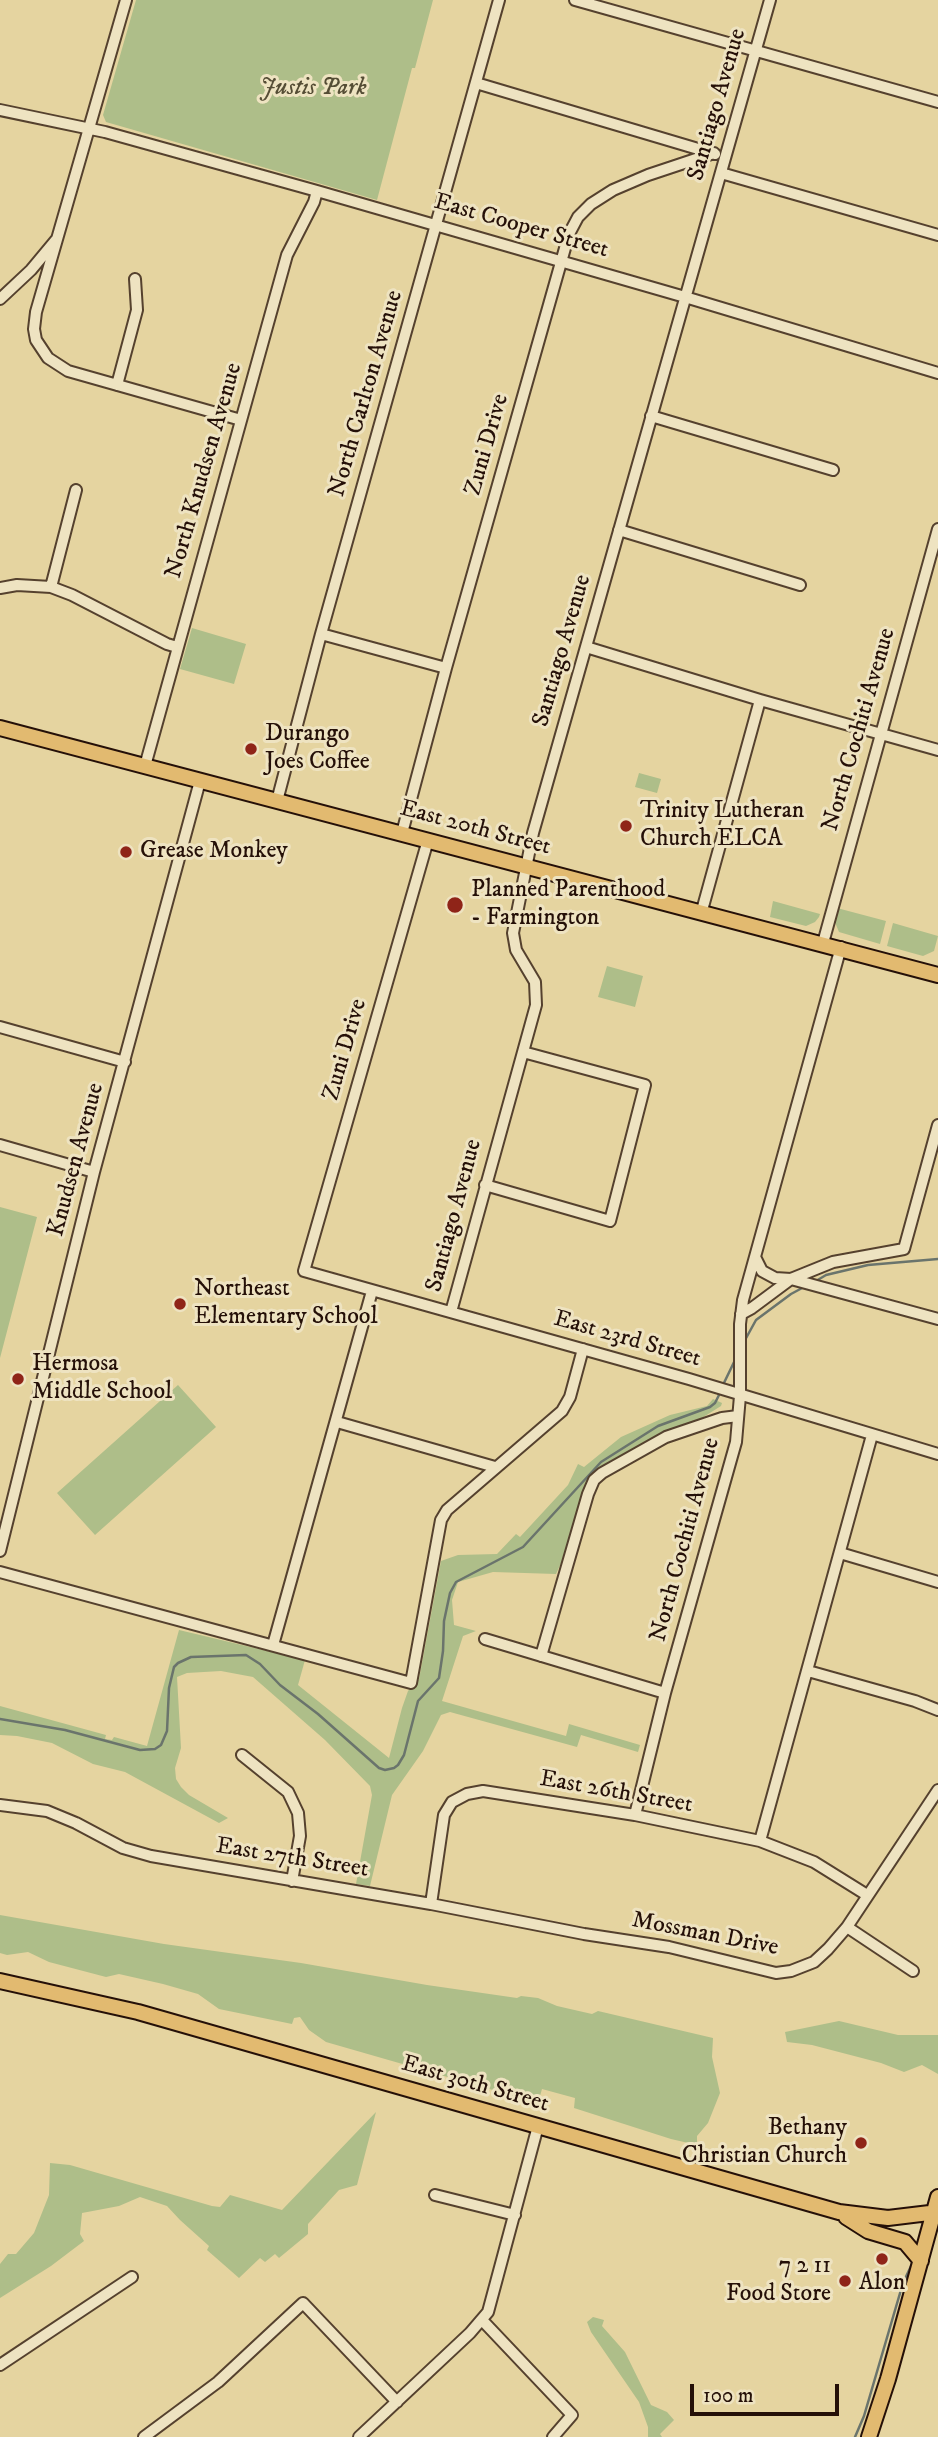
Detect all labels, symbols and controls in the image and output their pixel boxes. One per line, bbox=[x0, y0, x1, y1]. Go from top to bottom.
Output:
street label: Santiago Avenue bbox=[683, 26, 753, 184]
park label: Justis Park bbox=[259, 75, 367, 103]
street label: East Cooper Street bbox=[430, 188, 612, 266]
street label: North Carlton Avenue bbox=[324, 287, 410, 501]
street label: North Knudsen Avenue bbox=[160, 360, 250, 582]
street label: Zuni Drive bbox=[460, 391, 516, 499]
street label: Santiago Avenue bbox=[528, 572, 598, 730]
street label: North Cochiti Avenue bbox=[817, 625, 903, 835]
place label: Durango Joes Coffee bbox=[265, 721, 370, 777]
marker: Durango Joes Coffee bbox=[243, 741, 259, 757]
street label: East 20th Street bbox=[396, 795, 554, 863]
place label: Trinity Lutheran Church ELCA bbox=[640, 798, 804, 854]
marker: Trinity Lutheran Church ELCA bbox=[618, 818, 634, 834]
place label: Grease Monkey bbox=[140, 838, 288, 866]
marker: Grease Monkey bbox=[118, 844, 134, 860]
place label: Planned Parenthood - Farmington bbox=[471, 877, 665, 933]
marker: Planned Parenthood - Farmington bbox=[445, 895, 465, 915]
street label: Zuni Drive bbox=[318, 996, 374, 1104]
street label: Knudsen Avenue bbox=[43, 1080, 111, 1240]
street label: Santiago Avenue bbox=[421, 1136, 489, 1296]
place label: Northeast Elementary School bbox=[194, 1276, 378, 1332]
marker: Northeast Elementary School bbox=[172, 1296, 188, 1312]
street label: East 23rd Street bbox=[550, 1305, 704, 1375]
place label: Hermosa Middle School bbox=[32, 1351, 172, 1407]
marker: Hermosa Middle School bbox=[10, 1371, 26, 1387]
street label: North Cochiti Avenue bbox=[645, 1435, 727, 1645]
street label: East 26th Street bbox=[537, 1765, 695, 1821]
street label: East 27th Street bbox=[214, 1833, 370, 1885]
street label: Mossman Drive bbox=[629, 1907, 781, 1963]
street label: East 30th Street bbox=[398, 2050, 552, 2120]
place label: Bethany Christian Church bbox=[682, 2115, 847, 2171]
marker: Bethany Christian Church bbox=[853, 2135, 869, 2151]
marker: Alon bbox=[874, 2251, 890, 2267]
place label: 7 2 11 Food Store bbox=[726, 2253, 831, 2309]
place label: Alon bbox=[859, 2270, 905, 2298]
marker: 7 2 11 Food Store bbox=[837, 2273, 853, 2289]
scale bar bbox=[693, 2370, 842, 2414]
text: 100 m bbox=[703, 2383, 754, 2409]

